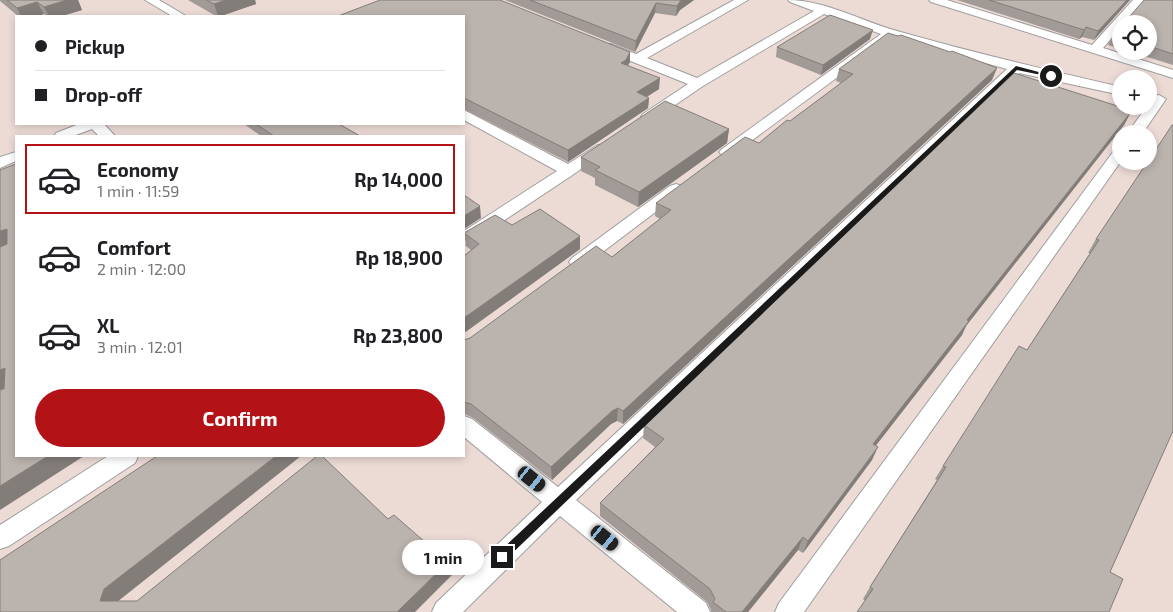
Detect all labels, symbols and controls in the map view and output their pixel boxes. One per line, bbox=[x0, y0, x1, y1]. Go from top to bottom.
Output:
map controls bbox=[1112, 15, 1157, 170]
button: locate bbox=[1112, 15, 1157, 60]
text: Pickup bbox=[65, 35, 125, 58]
route start bbox=[1040, 65, 1062, 87]
button: + bbox=[1112, 70, 1157, 115]
text: Drop-off bbox=[65, 83, 142, 106]
button: − bbox=[1112, 125, 1157, 170]
icon: car bbox=[37, 157, 82, 202]
text: Economy bbox=[97, 158, 179, 181]
text: Rp 14,000 bbox=[354, 168, 443, 191]
text: 1 min · 11:59 bbox=[97, 181, 179, 200]
icon: car bbox=[37, 235, 82, 280]
text: Comfort bbox=[97, 236, 171, 259]
text: Rp 18,900 bbox=[355, 246, 443, 269]
text: 2 min · 12:00 bbox=[97, 259, 186, 278]
icon: car bbox=[37, 313, 82, 358]
text: XL bbox=[97, 314, 119, 337]
text: Rp 23,800 bbox=[353, 324, 443, 347]
text: 3 min · 12:01 bbox=[97, 337, 183, 356]
button: Confirm bbox=[35, 389, 445, 447]
car bbox=[515, 464, 548, 494]
car bbox=[588, 523, 621, 553]
callout: 1 min bbox=[402, 540, 484, 574]
route end bbox=[491, 546, 513, 568]
text: 1 min bbox=[424, 548, 462, 567]

